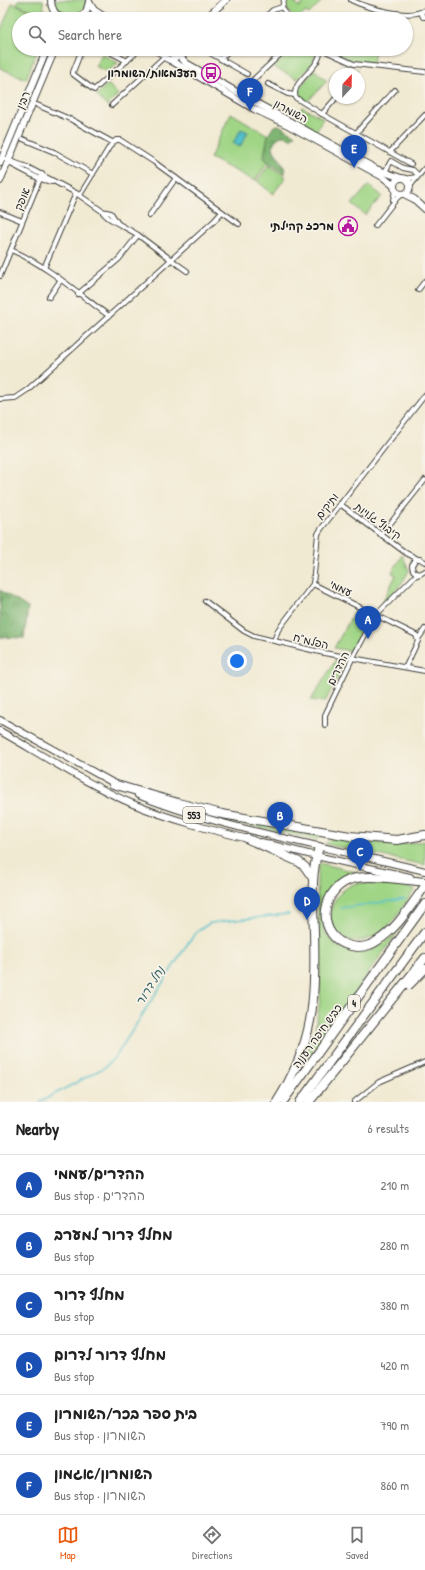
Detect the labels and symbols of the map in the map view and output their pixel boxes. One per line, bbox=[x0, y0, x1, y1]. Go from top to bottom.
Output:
bus stop icon: העצמאות/השומרון bbox=[200, 62, 222, 84]
place label: העצמאות/השומרון bbox=[108, 66, 197, 80]
north arrow bbox=[329, 68, 365, 104]
pin: F bbox=[237, 78, 263, 111]
street label: רבין bbox=[13, 89, 33, 111]
street label: השומרון bbox=[272, 96, 310, 126]
pin: E bbox=[341, 135, 367, 168]
street label: אופק bbox=[11, 185, 33, 213]
public building icon: מרכז קהילתי bbox=[337, 215, 359, 237]
place label: מרכז קהילתי bbox=[270, 219, 334, 233]
street label: ותיקים bbox=[312, 490, 342, 522]
street label: קיבוץ גלויות bbox=[351, 499, 404, 543]
street label: עממי bbox=[327, 577, 355, 600]
pin: A bbox=[355, 606, 381, 639]
street label: הפלמ"ח bbox=[292, 630, 330, 652]
street label: ההדרים bbox=[324, 649, 352, 687]
your location bbox=[227, 651, 247, 671]
pin: B bbox=[267, 802, 293, 835]
road number: 553 bbox=[183, 807, 205, 823]
pin: C bbox=[347, 838, 373, 871]
pin: D bbox=[294, 887, 320, 920]
water label: נחל דרור bbox=[131, 962, 169, 1009]
road number: 4 bbox=[348, 995, 360, 1011]
street label: כביש חיפה רעננה bbox=[289, 1001, 345, 1071]

